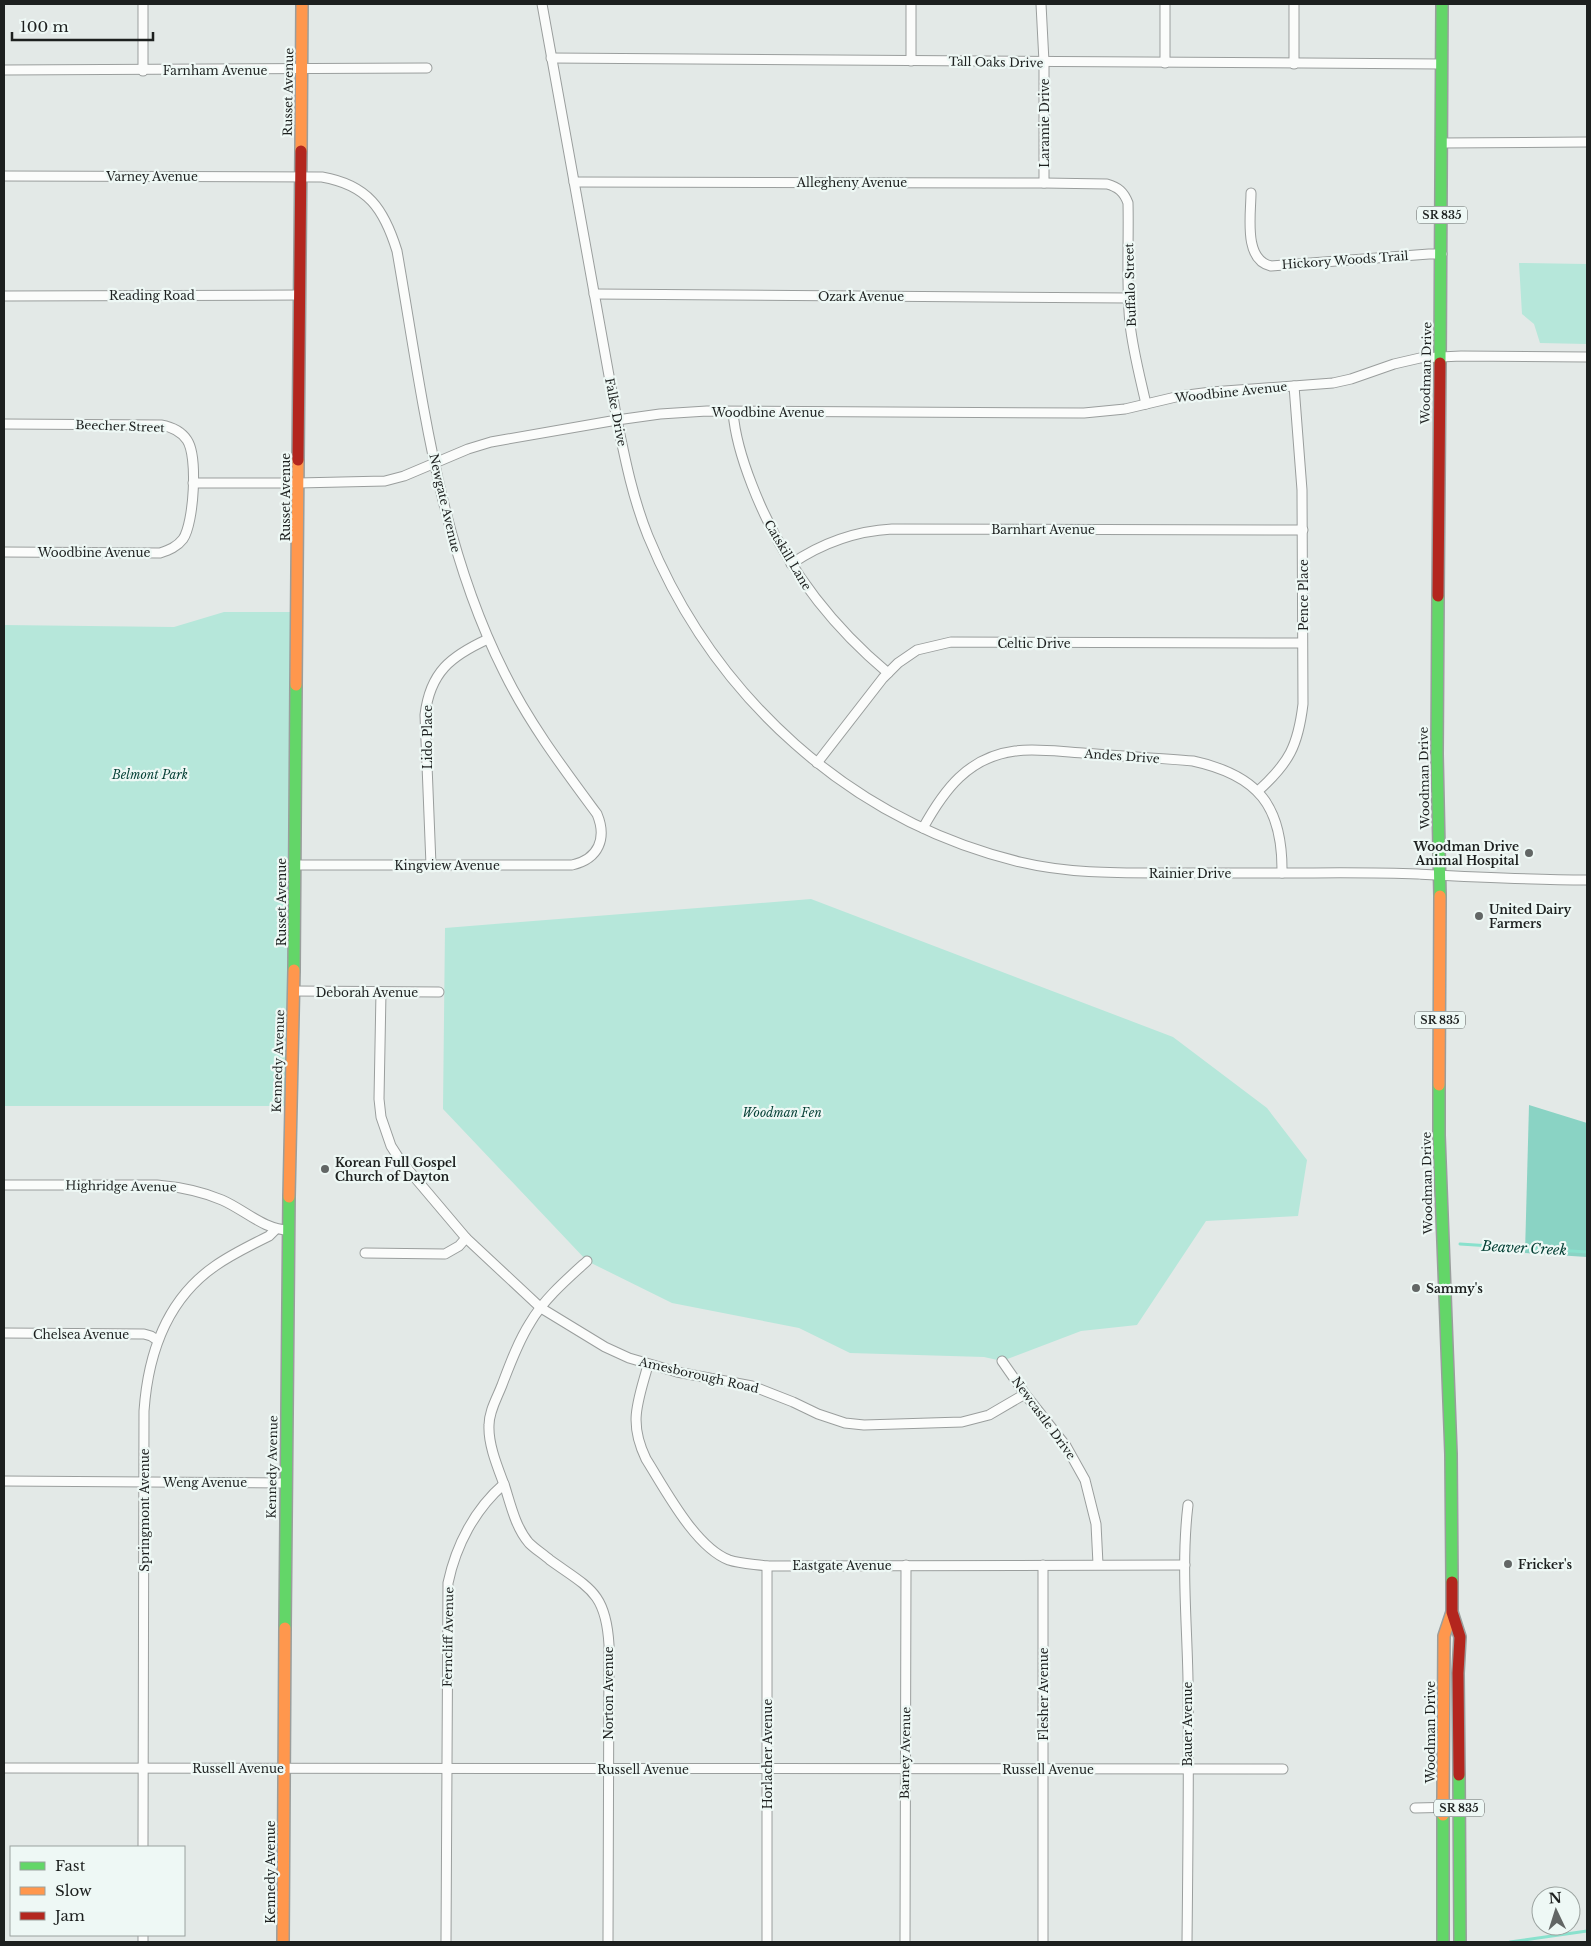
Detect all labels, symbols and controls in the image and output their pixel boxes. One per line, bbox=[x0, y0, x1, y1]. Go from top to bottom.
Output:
scale bar bbox=[12, 10, 154, 42]
text: 100 m bbox=[20, 17, 69, 36]
street label: Russet Avenue bbox=[280, 48, 296, 136]
street label: Tall Oaks Drive bbox=[948, 54, 1044, 70]
street label: Farnham Avenue bbox=[163, 63, 267, 78]
street label: Laramie Drive bbox=[1037, 78, 1052, 168]
street label: Varney Avenue bbox=[105, 169, 198, 184]
street label: Allegheny Avenue bbox=[796, 175, 907, 190]
road number: SR 835 bbox=[1417, 206, 1467, 224]
street label: Buffalo Street bbox=[1121, 242, 1139, 327]
street label: Hickory Woods Trail bbox=[1281, 248, 1409, 272]
street label: Reading Road bbox=[109, 288, 195, 303]
street label: Ozark Avenue bbox=[818, 289, 904, 304]
street label: Woodman Drive bbox=[1418, 322, 1434, 425]
street label: Falke Drive bbox=[602, 376, 630, 448]
street label: Woodbine Avenue bbox=[1173, 379, 1288, 405]
street label: Woodbine Avenue bbox=[711, 405, 824, 420]
street label: Beecher Street bbox=[75, 417, 165, 435]
street label: Newgate Avenue bbox=[426, 452, 464, 554]
street label: Russet Avenue bbox=[278, 453, 293, 541]
street label: Catskill Lane bbox=[761, 517, 815, 593]
street label: Barnhart Avenue bbox=[991, 522, 1095, 537]
street label: Woodbine Avenue bbox=[37, 545, 150, 560]
street label: Pence Place bbox=[1296, 559, 1311, 631]
street label: Celtic Drive bbox=[997, 636, 1071, 651]
street label: Lido Place bbox=[420, 705, 435, 769]
street label: Woodman Drive bbox=[1416, 727, 1432, 830]
street label: Andes Drive bbox=[1083, 746, 1160, 766]
park label: Belmont Park bbox=[111, 767, 188, 782]
place label: Woodman Drive Animal Hospital bbox=[1412, 839, 1520, 868]
marker: Woodman Drive Animal Hospital bbox=[1523, 847, 1535, 859]
street label: Russet Avenue bbox=[274, 858, 289, 946]
street label: Kingview Avenue bbox=[394, 858, 500, 873]
street label: Rainier Drive bbox=[1149, 866, 1231, 881]
place label: United Dairy Farmers bbox=[1489, 902, 1572, 931]
marker: United Dairy Farmers bbox=[1473, 910, 1485, 922]
street label: Deborah Avenue bbox=[316, 985, 418, 1000]
street label: Kennedy Avenue bbox=[269, 1009, 287, 1113]
road number: SR 835 bbox=[1415, 1012, 1465, 1028]
park label: Woodman Fen bbox=[742, 1105, 822, 1120]
street label: Woodman Drive bbox=[1419, 1132, 1435, 1235]
place label: Korean Full Gospel Church of Dayton bbox=[335, 1155, 457, 1184]
marker: Korean Full Gospel Church of Dayton bbox=[319, 1163, 331, 1175]
street label: Highridge Avenue bbox=[65, 1178, 177, 1194]
water label: Beaver Creek bbox=[1480, 1237, 1567, 1259]
place label: Sammy's bbox=[1426, 1281, 1483, 1296]
marker: Sammy's bbox=[1410, 1282, 1422, 1294]
street label: Chelsea Avenue bbox=[33, 1327, 129, 1342]
street label: Amesborough Road bbox=[637, 1354, 760, 1396]
street label: Newcastle Drive bbox=[1009, 1374, 1079, 1462]
street label: Kennedy Avenue bbox=[264, 1415, 280, 1519]
street label: Springmont Avenue bbox=[137, 1448, 152, 1572]
street label: Weng Avenue bbox=[162, 1475, 247, 1490]
place label: Fricker's bbox=[1518, 1557, 1572, 1572]
street label: Eastgate Avenue bbox=[792, 1558, 892, 1573]
marker: Fricker's bbox=[1502, 1558, 1514, 1570]
street label: Ferncliff Avenue bbox=[440, 1587, 456, 1687]
street label: Norton Avenue bbox=[601, 1646, 616, 1740]
street label: Flesher Avenue bbox=[1036, 1647, 1051, 1741]
street label: Bauer Avenue bbox=[1180, 1681, 1195, 1766]
street label: Woodman Drive bbox=[1423, 1681, 1438, 1784]
street label: Horlacher Avenue bbox=[760, 1699, 775, 1809]
street label: Barney Avenue bbox=[897, 1706, 913, 1799]
street label: Russell Avenue bbox=[192, 1761, 284, 1776]
street label: Russell Avenue bbox=[597, 1762, 689, 1777]
street label: Russell Avenue bbox=[1002, 1762, 1094, 1777]
road number: SR 835 bbox=[1434, 1800, 1484, 1816]
street label: Kennedy Avenue bbox=[263, 1820, 278, 1924]
legend bbox=[10, 1846, 185, 1936]
text: Fast bbox=[55, 1856, 86, 1875]
text: Slow bbox=[55, 1881, 92, 1900]
north arrow bbox=[1531, 1886, 1581, 1936]
text: N bbox=[1548, 1889, 1562, 1907]
text: Jam bbox=[53, 1906, 85, 1925]

